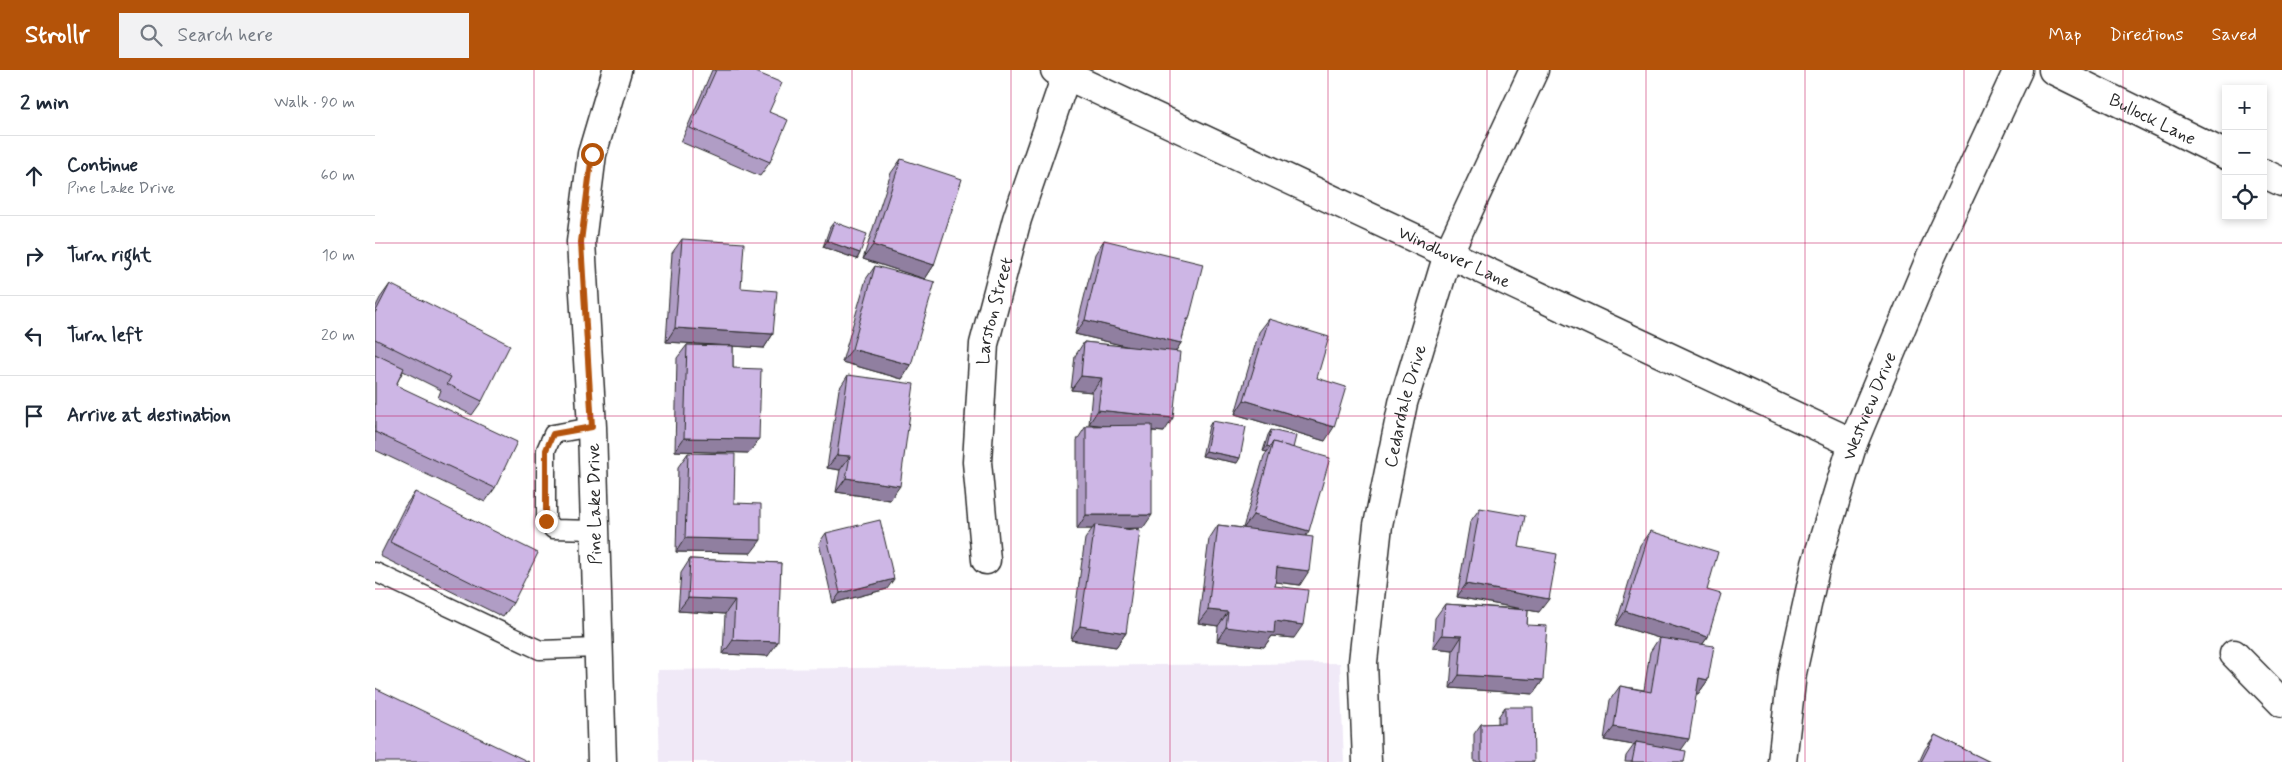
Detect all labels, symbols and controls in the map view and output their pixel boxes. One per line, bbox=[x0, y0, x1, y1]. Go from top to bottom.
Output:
search box bbox=[119, 13, 469, 58]
text: Strollr bbox=[25, 20, 89, 51]
icon: search bbox=[137, 21, 165, 49]
text: Search here bbox=[177, 23, 273, 48]
text: Map bbox=[2049, 23, 2082, 47]
text: Directions bbox=[2110, 23, 2184, 47]
text: Saved bbox=[2212, 23, 2257, 47]
map controls bbox=[2222, 85, 2267, 220]
button: + bbox=[2222, 85, 2267, 130]
street label: Bullock Lane bbox=[2105, 88, 2200, 151]
text: 2 min bbox=[20, 89, 69, 117]
text: Walk · 90 m bbox=[274, 92, 355, 113]
button: − bbox=[2222, 130, 2267, 175]
route start bbox=[581, 143, 604, 166]
text: Continue bbox=[67, 153, 138, 178]
icon: ahead bbox=[20, 162, 48, 190]
text: 60 m bbox=[321, 165, 355, 186]
button: locate bbox=[2222, 175, 2267, 220]
text: Pine Lake Drive bbox=[67, 178, 175, 199]
street label: Windhover Lane bbox=[1394, 221, 1514, 294]
icon: right bbox=[20, 242, 48, 270]
text: Turn right bbox=[67, 243, 151, 268]
text: 10 m bbox=[322, 245, 355, 266]
street label: Larston Street bbox=[972, 254, 1019, 365]
icon: left bbox=[20, 322, 48, 350]
text: Turn left bbox=[67, 323, 143, 348]
text: 20 m bbox=[321, 325, 355, 346]
street label: Cedardale Drive bbox=[1379, 342, 1433, 470]
street label: Westview Drive bbox=[1837, 348, 1903, 463]
icon: arrive bbox=[20, 402, 48, 430]
text: Arrive at destination bbox=[67, 403, 231, 428]
street label: Pine Lake Drive bbox=[582, 443, 608, 565]
route end bbox=[535, 510, 558, 533]

